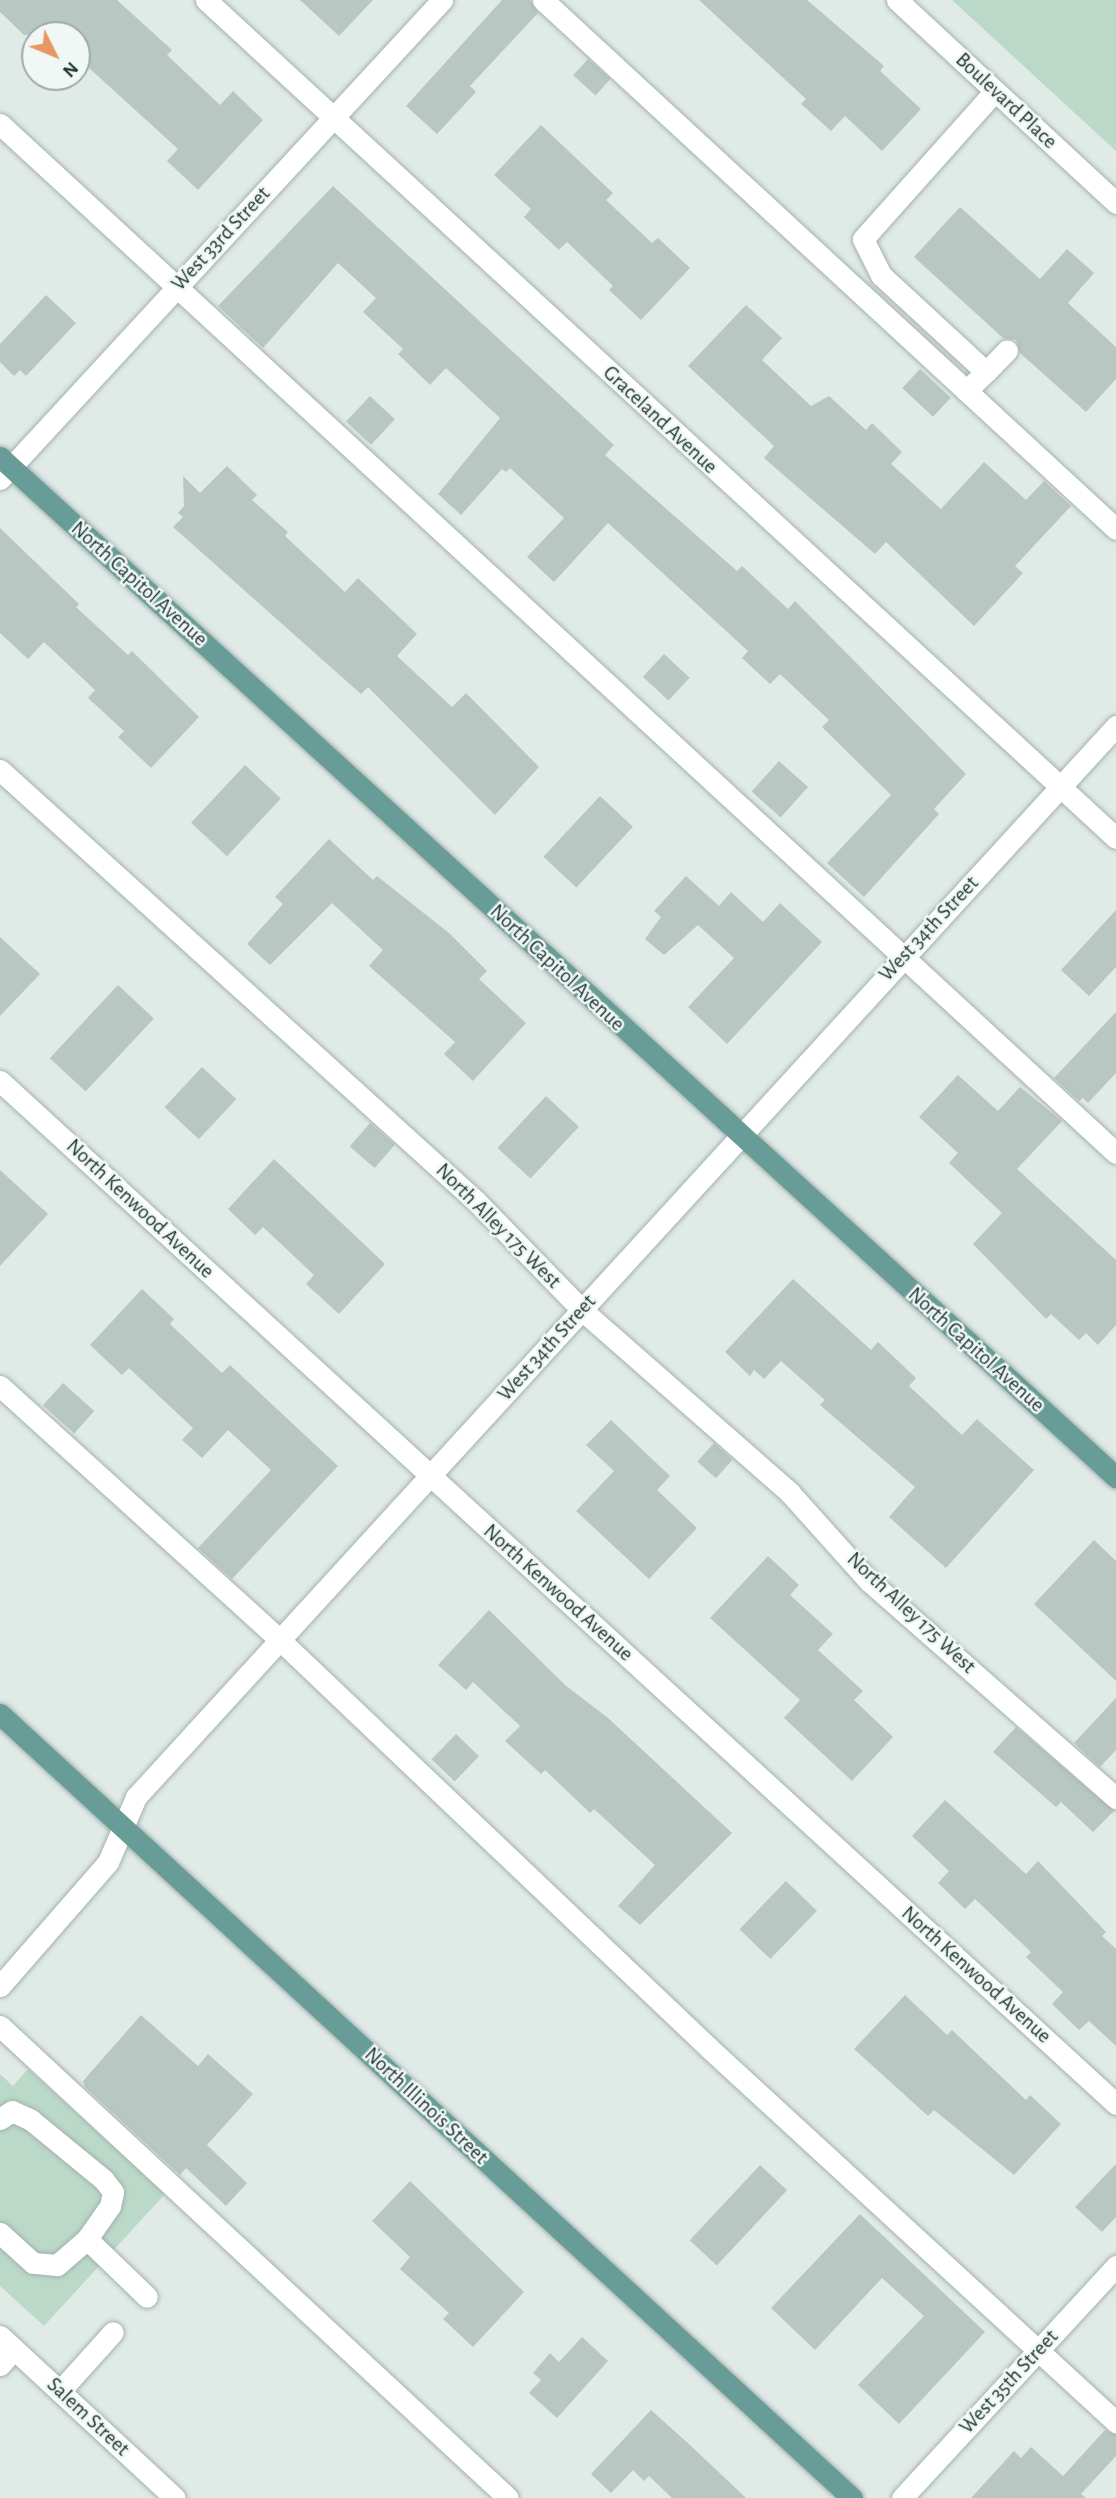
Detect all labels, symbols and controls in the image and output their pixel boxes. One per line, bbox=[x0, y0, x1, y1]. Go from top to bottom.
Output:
north arrow bbox=[21, 21, 91, 91]
street label: Boulevard Place bbox=[950, 48, 1062, 154]
text: N bbox=[59, 58, 82, 81]
street label: West 33rd Street bbox=[166, 182, 276, 296]
street label: Graceland Avenue bbox=[598, 361, 722, 479]
street label: North Capitol Avenue bbox=[66, 516, 212, 652]
street label: West 34th Street bbox=[874, 871, 984, 987]
street label: North Capitol Avenue bbox=[484, 899, 630, 1037]
street label: North Kenwood Avenue bbox=[61, 1134, 219, 1284]
street label: North Alley 175 West bbox=[430, 1158, 566, 1294]
street label: North Capitol Avenue bbox=[903, 1282, 1049, 1418]
street label: West 34th Street bbox=[493, 1290, 601, 1406]
street label: North Kenwood Avenue bbox=[478, 1519, 638, 1667]
street label: North Alley 175 West bbox=[841, 1547, 981, 1679]
street label: North Kenwood Avenue bbox=[896, 1901, 1056, 2049]
street label: North Illinois Street bbox=[359, 2042, 493, 2170]
street label: West 35th Street bbox=[954, 2325, 1064, 2439]
street label: Salem Street bbox=[41, 2372, 135, 2462]

